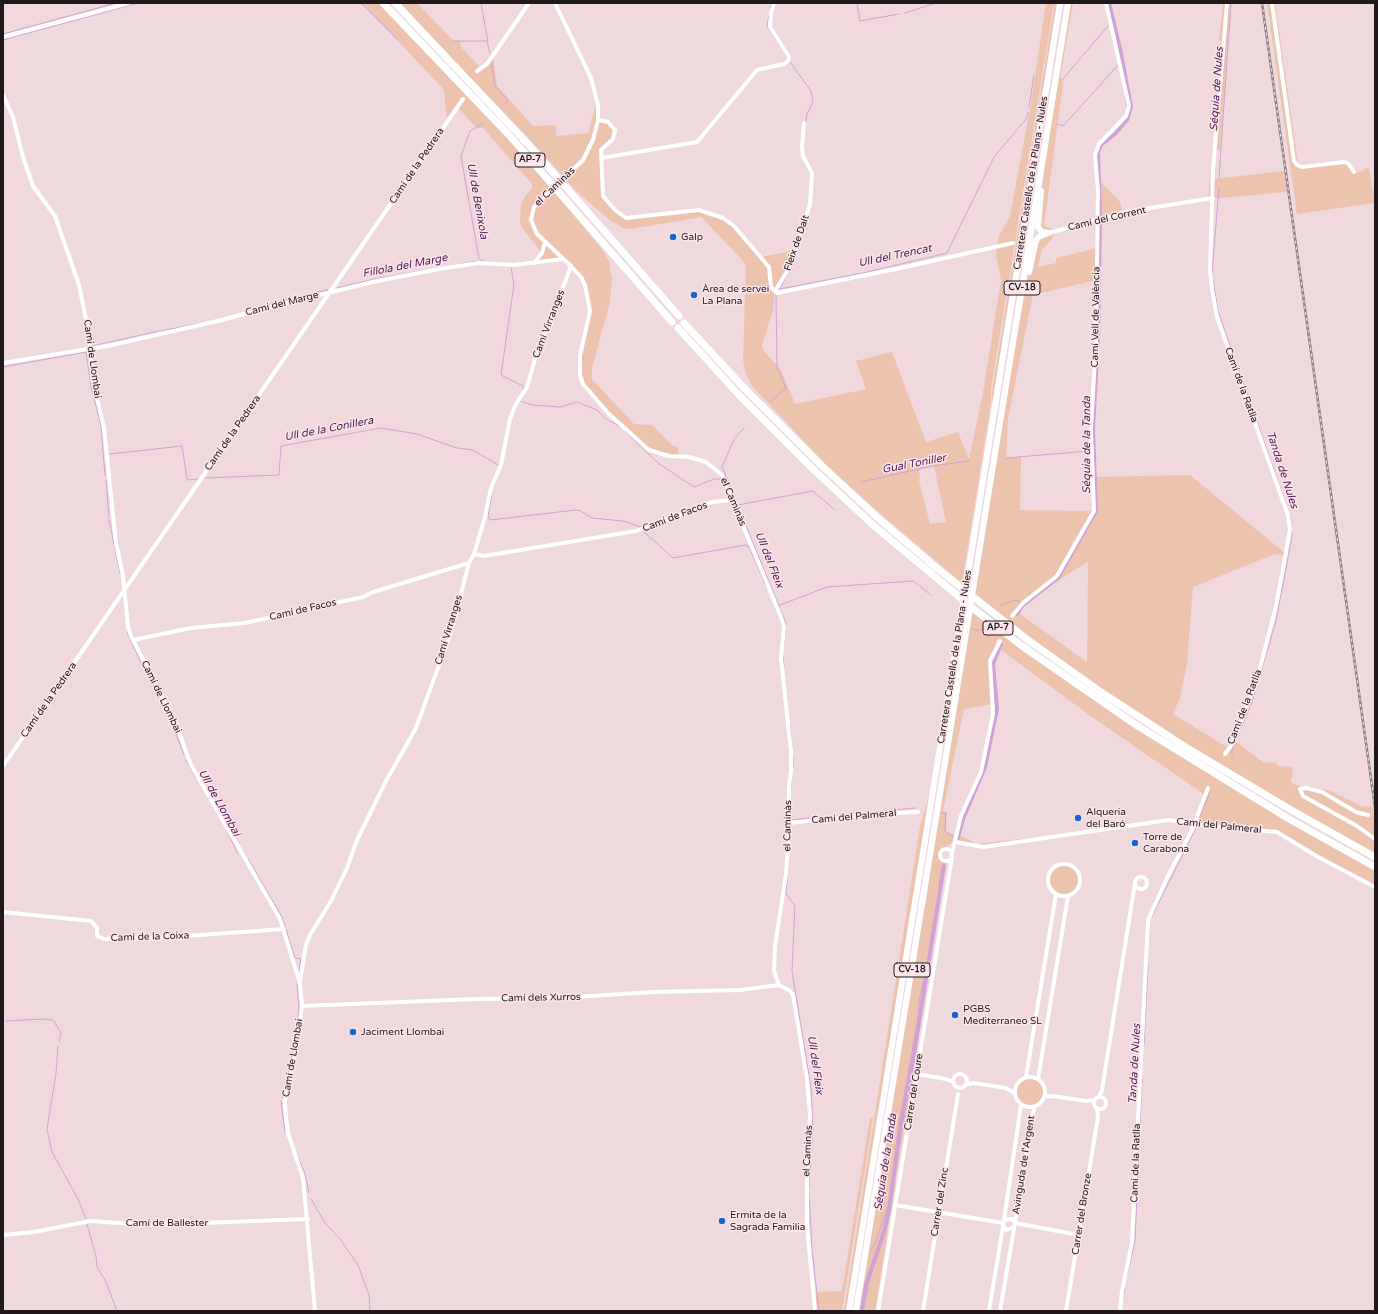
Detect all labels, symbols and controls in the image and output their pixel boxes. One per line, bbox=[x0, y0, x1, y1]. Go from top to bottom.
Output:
water label: Séquia de Nules bbox=[1207, 47, 1227, 131]
street label: Carretera Castelló de la Plana - Nules bbox=[1011, 95, 1051, 271]
street label: Camí de la Pedrera bbox=[387, 126, 447, 206]
road number: AP-7 bbox=[515, 153, 545, 167]
water label: Ull de Benixola bbox=[464, 162, 490, 240]
street label: el Caminàs bbox=[532, 165, 578, 209]
street label: Camí del Corrent bbox=[1067, 204, 1147, 234]
street label: Fleix de Dalt bbox=[782, 213, 812, 273]
place label: Galp bbox=[681, 231, 703, 243]
marker: Galp bbox=[668, 232, 678, 242]
water label: Ull del Trencat bbox=[857, 242, 933, 270]
water label: Fillola del Marge bbox=[362, 251, 448, 281]
street label: Camí Vell de València bbox=[1089, 267, 1103, 367]
road number: CV-18 bbox=[1004, 281, 1040, 295]
place label: Àrea de servei La Plana bbox=[702, 283, 769, 306]
street label: Camí Virranges bbox=[530, 288, 568, 360]
street label: Camí del Marge bbox=[244, 289, 320, 319]
marker: Àrea de servei La Plana bbox=[689, 290, 699, 300]
street label: Camí de Llombai bbox=[81, 319, 103, 399]
street label: Camí de la Ratlla bbox=[1222, 346, 1260, 424]
street label: Camí de la Pedrera bbox=[202, 393, 264, 473]
water label: Séquia de la Tanda bbox=[1080, 396, 1094, 494]
water label: Ull de la Conillera bbox=[284, 414, 374, 444]
water label: Tanda de Nules bbox=[1263, 430, 1301, 510]
water label: Gual Toniller bbox=[881, 451, 947, 477]
street label: el Caminàs bbox=[717, 476, 749, 528]
street label: Camí de Facos bbox=[641, 499, 709, 535]
water label: Ull del Fleix bbox=[752, 530, 786, 590]
street label: Carretera Castelló de la Plana - Nules bbox=[935, 569, 975, 745]
street label: Camí Virranges bbox=[433, 594, 465, 666]
street label: Camí de Facos bbox=[268, 596, 338, 624]
road number: AP-7 bbox=[983, 621, 1013, 635]
street label: Camí de Llombai bbox=[138, 659, 184, 735]
street label: Camí de la Pedrera bbox=[18, 660, 80, 740]
street label: Camí de la Ratlla bbox=[1225, 668, 1265, 746]
water label: Ull de Llombai bbox=[195, 767, 243, 839]
street label: el Caminàs bbox=[782, 800, 794, 852]
place label: Alqueria del Baró bbox=[1086, 806, 1126, 830]
street label: Camí del Palmeral bbox=[811, 807, 897, 827]
marker: Alqueria del Baró bbox=[1073, 813, 1083, 823]
street label: Camí del Palmeral bbox=[1176, 816, 1262, 836]
place label: Torre de Carabona bbox=[1143, 831, 1189, 854]
marker: Torre de Carabona bbox=[1130, 838, 1140, 848]
street label: Camí de la Coixa bbox=[111, 930, 189, 944]
road number: CV-18 bbox=[894, 963, 930, 977]
street label: Camí dels Xurros bbox=[501, 991, 581, 1005]
place label: PGBS Mediterraneo SL bbox=[963, 1003, 1042, 1026]
marker: PGBS Mediterraneo SL bbox=[950, 1010, 960, 1020]
street label: Camí de Llombai bbox=[280, 1018, 306, 1098]
water label: Tanda de Nules bbox=[1126, 1024, 1144, 1104]
place label: Jaciment Llombai bbox=[361, 1026, 444, 1038]
marker: Jaciment Llombai bbox=[348, 1027, 358, 1037]
water label: Ull del Fleix bbox=[804, 1035, 826, 1095]
street label: Carrer del Coure bbox=[902, 1053, 926, 1131]
water label: Séquia de la Tanda bbox=[872, 1113, 900, 1211]
street label: Avinguda de l'Argent bbox=[1010, 1115, 1038, 1215]
street label: Camí de la Ratlla bbox=[1129, 1123, 1143, 1203]
street label: el Caminàs bbox=[801, 1125, 815, 1177]
street label: Carrer del Zinc bbox=[929, 1167, 951, 1237]
street label: Carrer del Bronze bbox=[1070, 1172, 1094, 1256]
place label: Ermita de la Sagrada Familia bbox=[730, 1209, 805, 1232]
marker: Ermita de la Sagrada Familia bbox=[717, 1216, 727, 1226]
street label: Camí de Ballester bbox=[126, 1217, 208, 1229]

